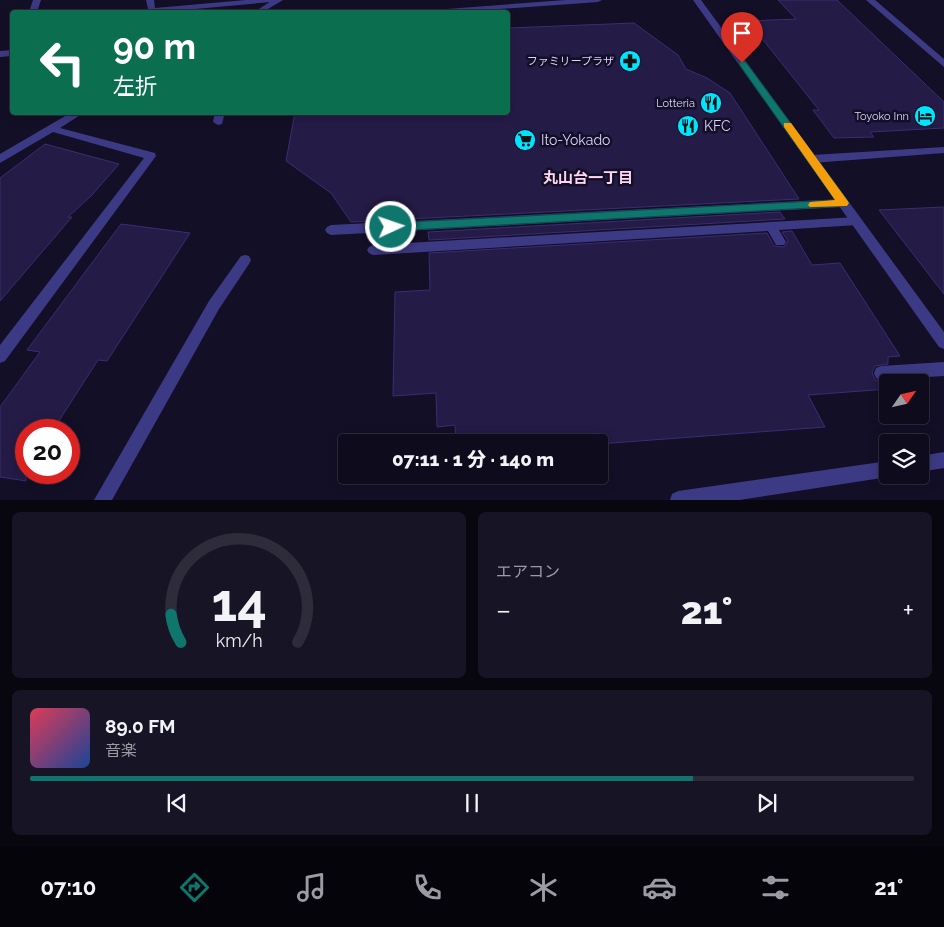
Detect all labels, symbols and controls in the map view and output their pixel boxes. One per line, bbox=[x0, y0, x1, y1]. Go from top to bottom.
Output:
pin bbox=[721, 12, 763, 63]
icon: arrive bbox=[728, 19, 756, 47]
text: 90 m bbox=[113, 26, 196, 67]
icon: left bbox=[30, 30, 95, 95]
pharmacy icon: ファミリープラザ bbox=[618, 49, 642, 73]
place label: ファミリープラザ bbox=[527, 55, 614, 68]
text: 左折 bbox=[113, 73, 157, 99]
restaurant icon: Lotteria bbox=[699, 91, 723, 115]
place label: Lotteria bbox=[656, 97, 695, 110]
hotel icon: Toyoko Inn bbox=[913, 104, 937, 128]
place label: Toyoko Inn bbox=[854, 110, 909, 123]
restaurant icon: KFC bbox=[676, 114, 700, 138]
place label: KFC bbox=[704, 118, 731, 134]
supermarket icon: Ito-Yokado bbox=[513, 128, 537, 152]
place label: Ito-Yokado bbox=[541, 132, 610, 148]
district label: 丸山台一丁目 bbox=[543, 169, 633, 187]
position arrow bbox=[364, 200, 416, 252]
north arrow bbox=[879, 374, 929, 424]
map controls bbox=[879, 374, 929, 484]
speed limit sign: 20 bbox=[15, 419, 80, 484]
button: layers bbox=[879, 434, 929, 484]
text: 07:11 · 1 分 · 140 m bbox=[392, 448, 554, 470]
text: エアコン bbox=[496, 562, 560, 581]
text: 14 bbox=[211, 572, 267, 633]
text: 21° bbox=[681, 588, 733, 633]
text: − bbox=[496, 594, 511, 627]
text: + bbox=[902, 594, 914, 627]
text: km/h bbox=[215, 630, 263, 651]
text: 89.0 FM bbox=[105, 715, 176, 737]
text: 音楽 bbox=[105, 741, 137, 760]
icon: previous bbox=[163, 789, 191, 817]
icon: pause bbox=[458, 789, 486, 817]
icon: next bbox=[753, 789, 781, 817]
icon: directions bbox=[177, 870, 212, 905]
icon: music bbox=[294, 870, 329, 905]
icon: phone bbox=[410, 870, 445, 905]
icon: climate bbox=[526, 870, 561, 905]
icon: car bbox=[642, 870, 677, 905]
icon: filters bbox=[758, 870, 793, 905]
text: 07:10 bbox=[41, 874, 96, 900]
text: 21° bbox=[874, 874, 903, 900]

